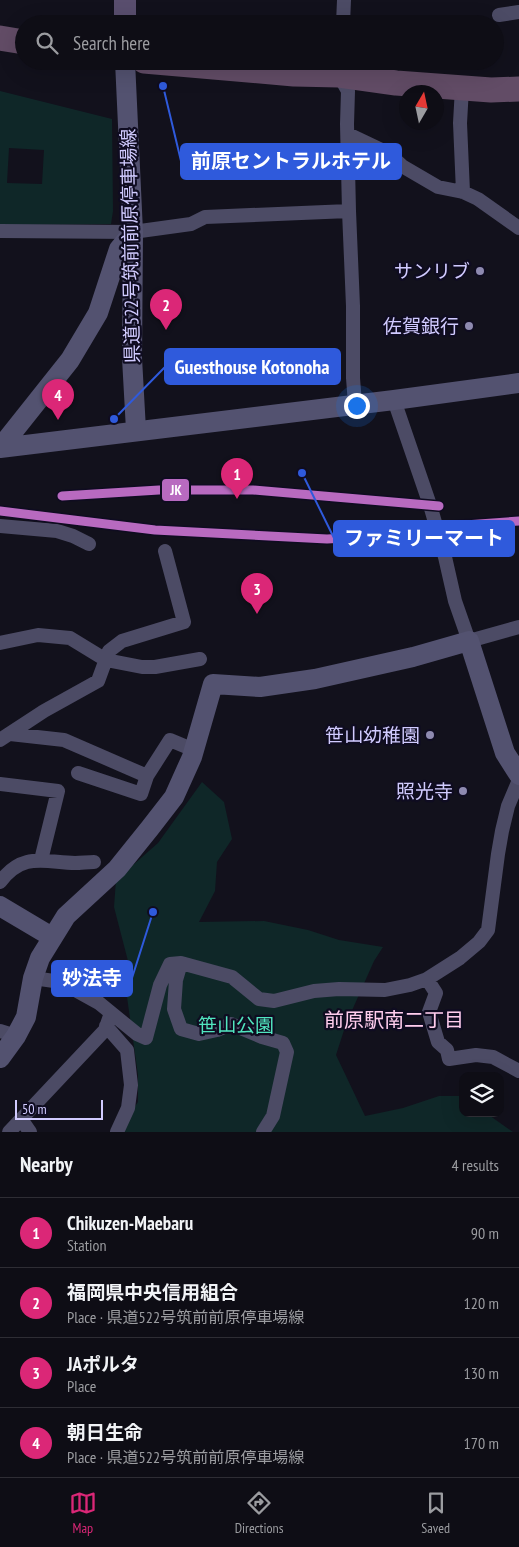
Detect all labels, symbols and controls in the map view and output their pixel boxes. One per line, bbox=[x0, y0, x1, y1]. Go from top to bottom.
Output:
search box bbox=[15, 15, 504, 70]
icon: search bbox=[33, 29, 61, 57]
text: Search here bbox=[73, 31, 150, 55]
north arrow bbox=[399, 85, 444, 130]
street label: 県道522号筑前前原停車場線 bbox=[116, 128, 144, 364]
callout: 前原セントラルホテル bbox=[181, 144, 401, 179]
text: 前原セントラルホテル bbox=[191, 148, 391, 174]
place label: サンリブ bbox=[394, 259, 470, 283]
marker: サンリブ bbox=[474, 265, 486, 277]
pin: 2 bbox=[150, 289, 182, 330]
place label: 佐賀銀行 bbox=[383, 314, 459, 338]
marker: 佐賀銀行 bbox=[463, 320, 475, 332]
callout: Guesthouse Kotonoha bbox=[165, 349, 340, 384]
text: Guesthouse Kotonoha bbox=[174, 354, 330, 380]
pin: 4 bbox=[42, 379, 74, 420]
your location bbox=[344, 393, 370, 419]
pin: 1 bbox=[221, 458, 253, 499]
line badge: JK bbox=[161, 478, 190, 502]
text: JK bbox=[169, 481, 182, 499]
callout: ファミリーマート bbox=[334, 521, 514, 556]
text: ファミリーマート bbox=[344, 525, 504, 551]
pin: 3 bbox=[241, 573, 273, 614]
place label: 笹山幼稚園 bbox=[325, 723, 420, 747]
marker: 笹山幼稚園 bbox=[424, 729, 436, 741]
place label: 照光寺 bbox=[396, 779, 453, 803]
marker: 照光寺 bbox=[457, 785, 469, 797]
callout: 妙法寺 bbox=[52, 961, 132, 996]
text: 妙法寺 bbox=[62, 965, 122, 991]
district label: 前原駅南二丁目 bbox=[324, 1007, 464, 1033]
park label: 笹山公園 bbox=[198, 1013, 274, 1037]
map controls bbox=[459, 1072, 504, 1117]
button: layers bbox=[459, 1072, 504, 1117]
scale bar bbox=[15, 1097, 102, 1120]
text: 50 m bbox=[22, 1100, 47, 1118]
text: Nearby bbox=[20, 1151, 73, 1178]
text: 4 results bbox=[452, 1155, 499, 1175]
text: Chikuzen-Maebaru bbox=[67, 1211, 193, 1235]
text: 1 bbox=[32, 1223, 40, 1243]
text: 90 m bbox=[471, 1223, 499, 1243]
text: Station bbox=[67, 1235, 106, 1255]
text: 福岡県中央信用組合 bbox=[67, 1280, 238, 1304]
text: 2 bbox=[32, 1293, 40, 1313]
text: 120 m bbox=[464, 1293, 499, 1313]
text: Place · 県道522号筑前前原停車場線 bbox=[67, 1307, 304, 1327]
text: JAポルタ bbox=[67, 1352, 139, 1376]
text: 3 bbox=[32, 1363, 40, 1383]
text: 130 m bbox=[464, 1363, 499, 1383]
text: Place bbox=[67, 1376, 96, 1396]
text: 朝日生命 bbox=[67, 1420, 143, 1444]
text: 4 bbox=[32, 1433, 40, 1453]
text: 170 m bbox=[464, 1433, 499, 1453]
text: Place · 県道522号筑前前原停車場線 bbox=[67, 1447, 304, 1467]
tab: Map bbox=[69, 1489, 97, 1537]
tab: Directions bbox=[235, 1489, 283, 1537]
tab: Saved bbox=[421, 1489, 450, 1537]

